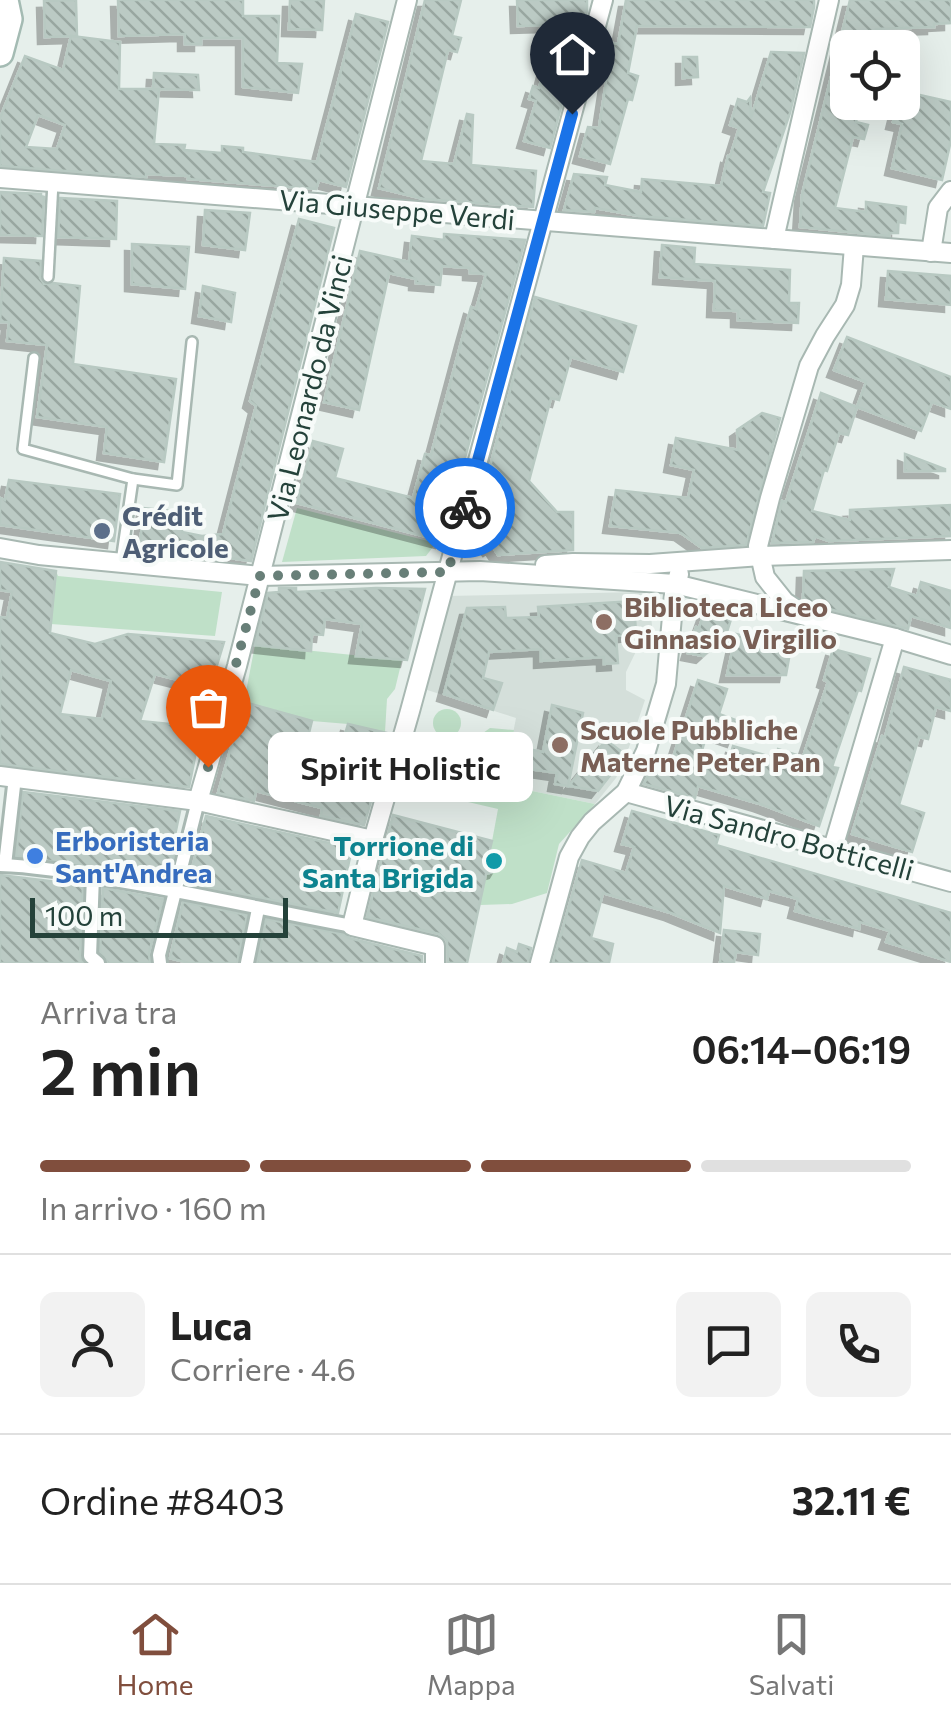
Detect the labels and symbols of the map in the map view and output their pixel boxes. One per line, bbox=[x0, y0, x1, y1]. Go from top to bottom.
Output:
pin bbox=[530, 12, 615, 115]
street label: Via Giuseppe Verdi bbox=[278, 182, 516, 236]
street label: Via Leonardo da Vinci bbox=[259, 251, 359, 525]
courier bbox=[415, 458, 515, 558]
place label: Crédit Agricole bbox=[122, 498, 229, 564]
marker: Crédit Agricole bbox=[91, 520, 113, 542]
place label: Biblioteca Liceo Ginnasio Virgilio bbox=[624, 589, 837, 655]
marker: Biblioteca Liceo Ginnasio Virgilio bbox=[593, 611, 615, 633]
pin bbox=[166, 665, 251, 768]
place label: Scuole Pubbliche Materne Peter Pan bbox=[580, 712, 821, 778]
callout: Spirit Holistic bbox=[268, 732, 533, 802]
marker: Scuole Pubbliche Materne Peter Pan bbox=[549, 734, 571, 756]
street label: Via Sandro Botticelli bbox=[660, 787, 918, 887]
place label: Erboristeria Sant'Andrea bbox=[55, 823, 213, 889]
place label: Torrione di Santa Brigida bbox=[302, 828, 474, 894]
marker: Erboristeria Sant'Andrea bbox=[24, 845, 46, 867]
marker: Torrione di Santa Brigida bbox=[483, 850, 505, 872]
scale bar bbox=[30, 893, 288, 938]

